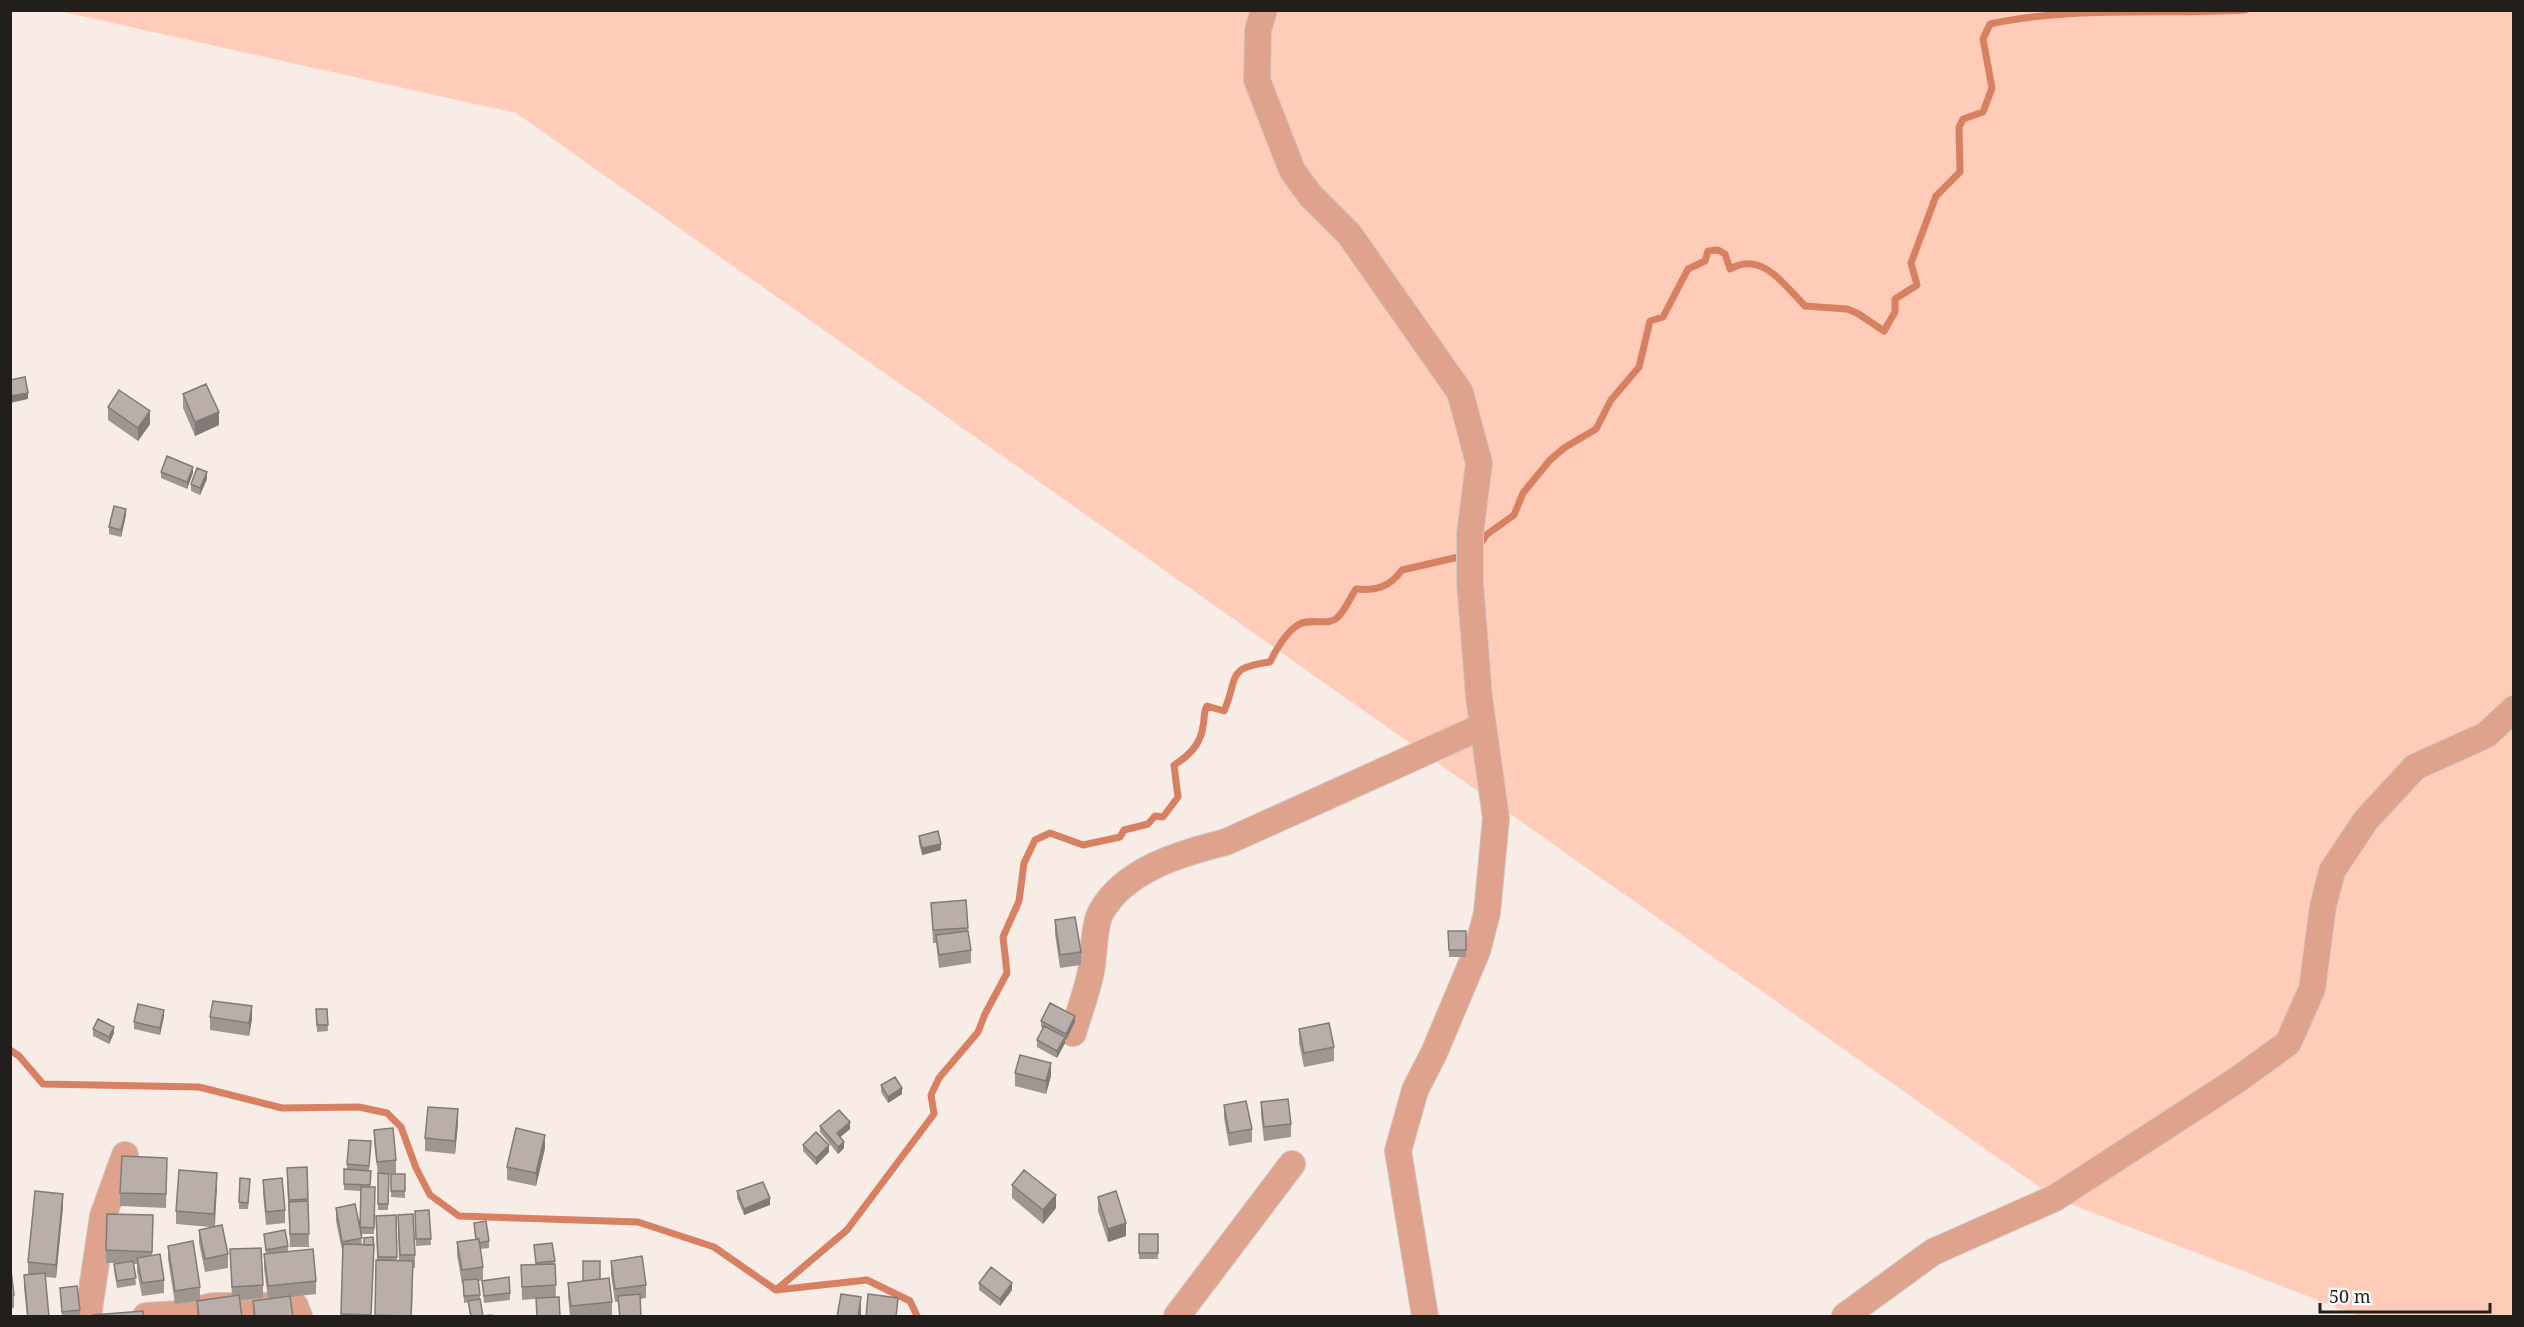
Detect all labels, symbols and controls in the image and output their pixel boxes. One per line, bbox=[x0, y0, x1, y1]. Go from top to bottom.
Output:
scale bar bbox=[2320, 1276, 2490, 1314]
text: 50 m bbox=[2329, 1284, 2371, 1308]

